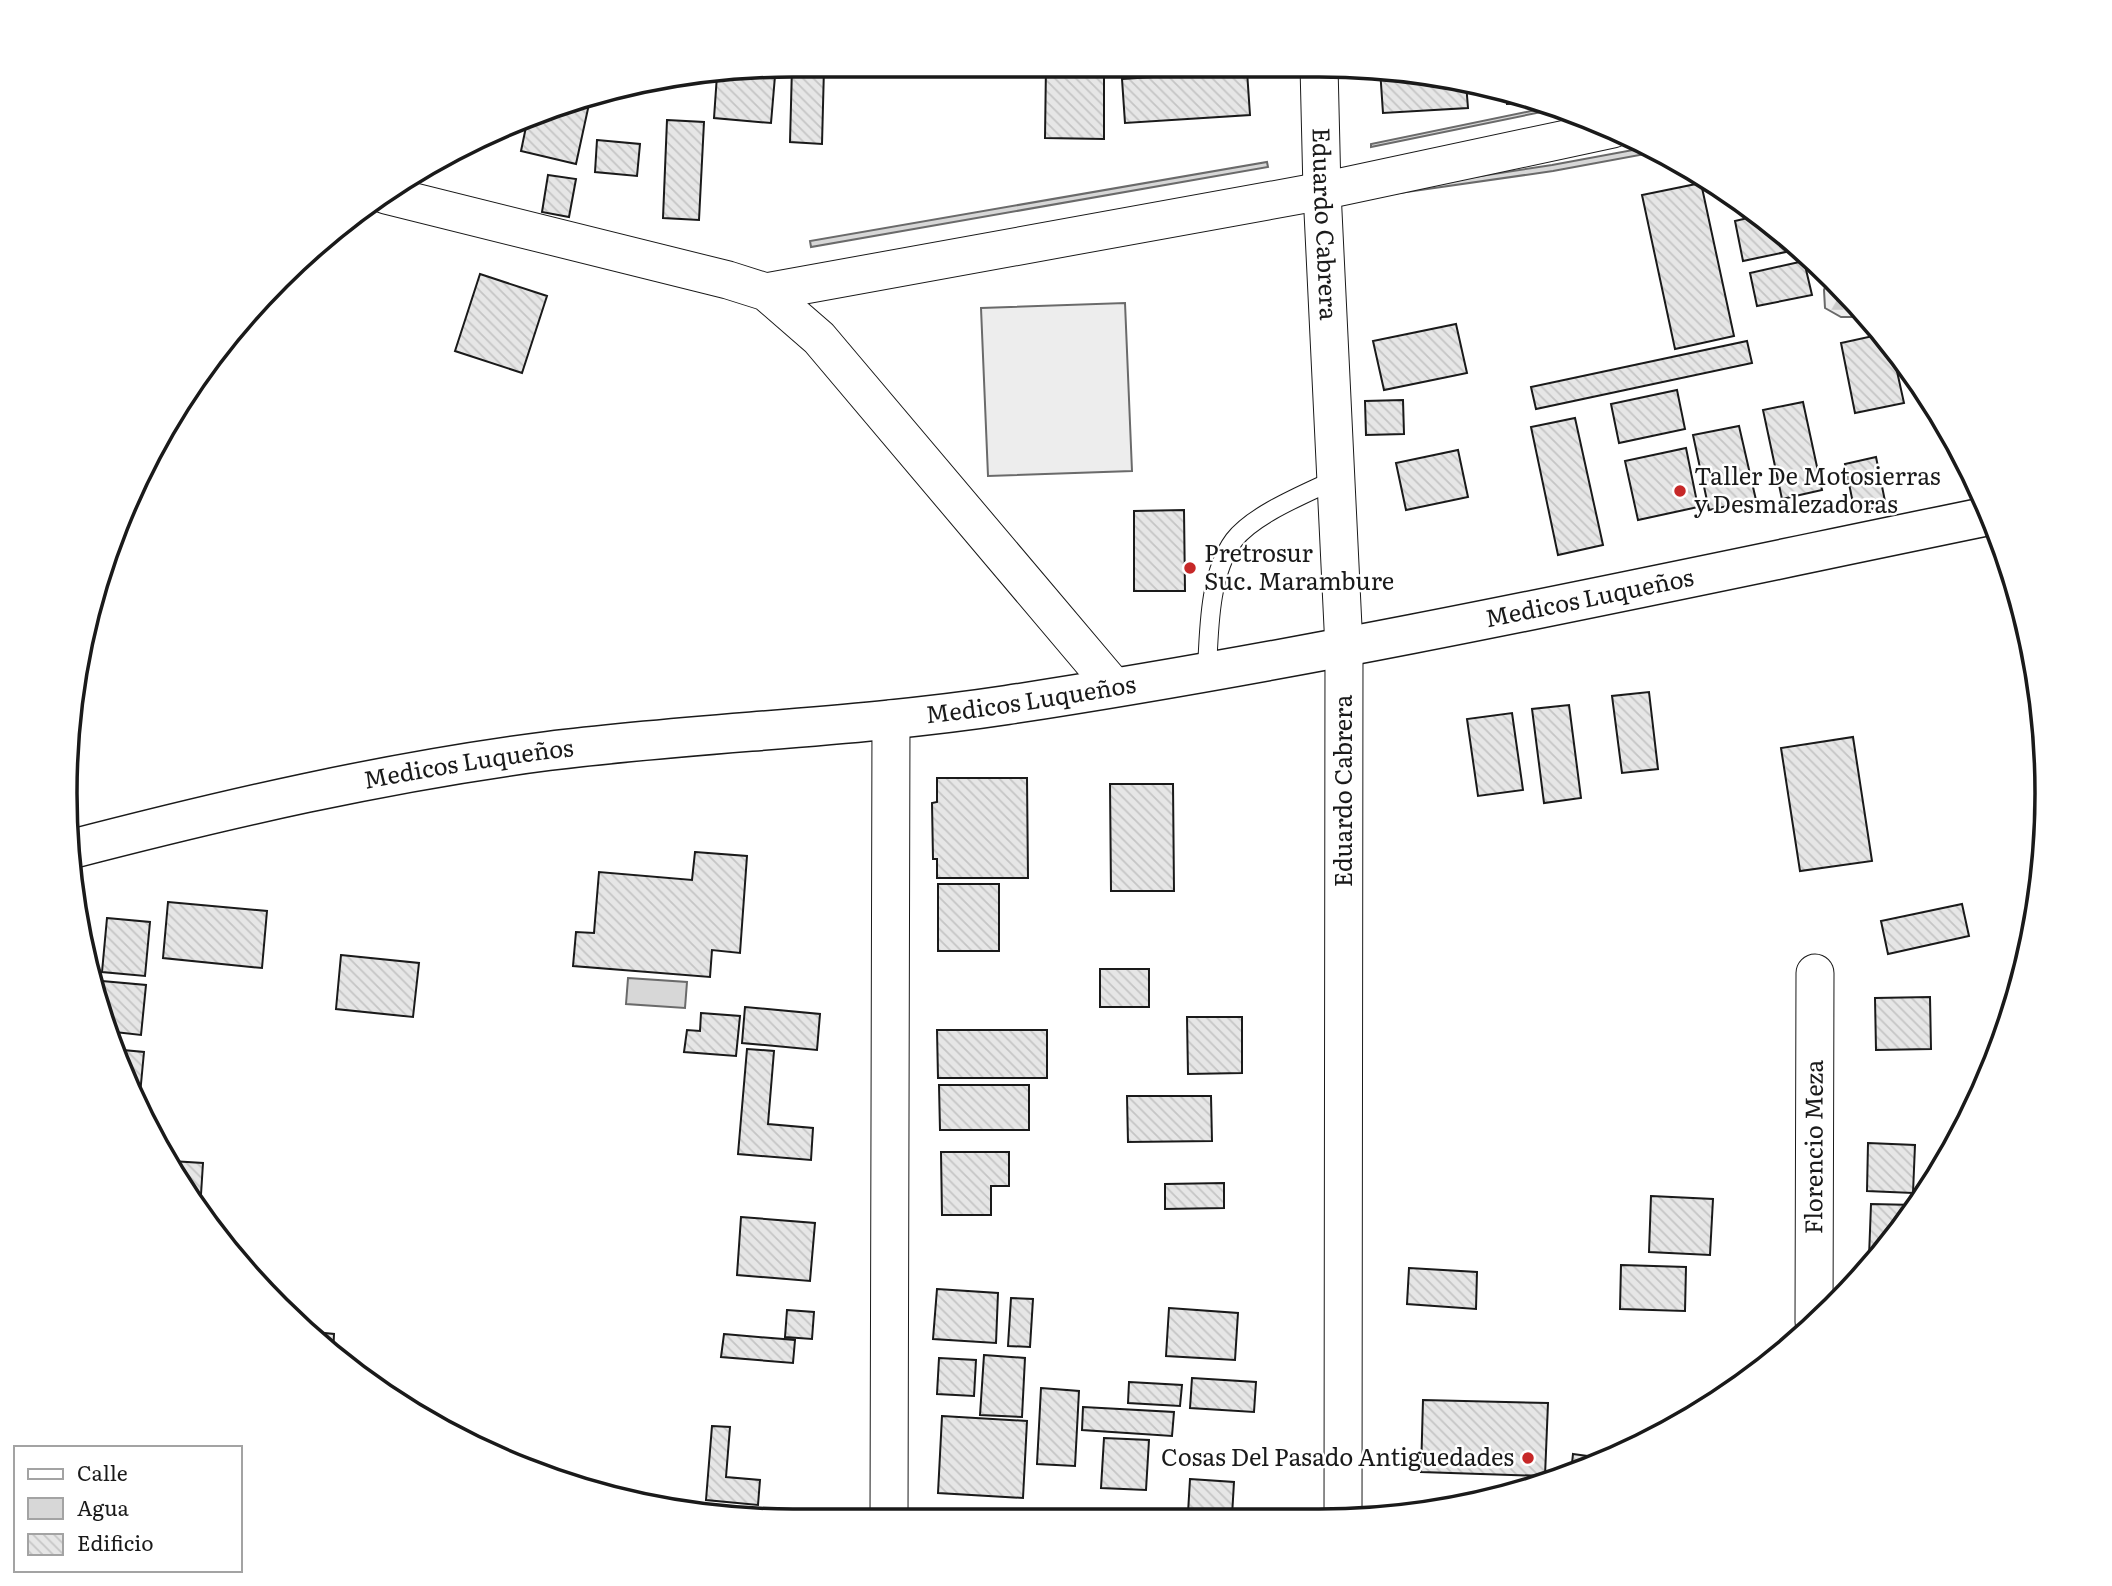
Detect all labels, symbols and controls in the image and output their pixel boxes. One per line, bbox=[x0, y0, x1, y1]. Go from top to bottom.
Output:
street label: Eduardo Cabrera bbox=[1305, 127, 1348, 321]
place label: Taller De Motosierras y Desmalezadoras bbox=[1694, 457, 1941, 520]
marker: Taller De Motosierras y Desmalezadoras bbox=[1672, 483, 1688, 499]
place label: Pretrosur Suc. Marambure bbox=[1204, 534, 1394, 597]
street label: Medicos Luqueños bbox=[1482, 558, 1697, 634]
marker: Pretrosur Suc. Marambure bbox=[1182, 560, 1198, 576]
street label: Medicos Luqueños bbox=[924, 665, 1138, 731]
street label: Eduardo Cabrera bbox=[1324, 695, 1359, 887]
street label: Medicos Luqueños bbox=[360, 728, 575, 796]
street label: Florencio Meza bbox=[1794, 1060, 1830, 1234]
place label: Cosas Del Pasado Antiguedades bbox=[1161, 1438, 1514, 1473]
legend bbox=[14, 1446, 242, 1572]
marker: Cosas Del Pasado Antiguedades bbox=[1520, 1450, 1536, 1466]
text: Calle bbox=[77, 1456, 128, 1487]
text: Agua bbox=[77, 1491, 129, 1522]
text: Edificio bbox=[77, 1526, 153, 1557]

